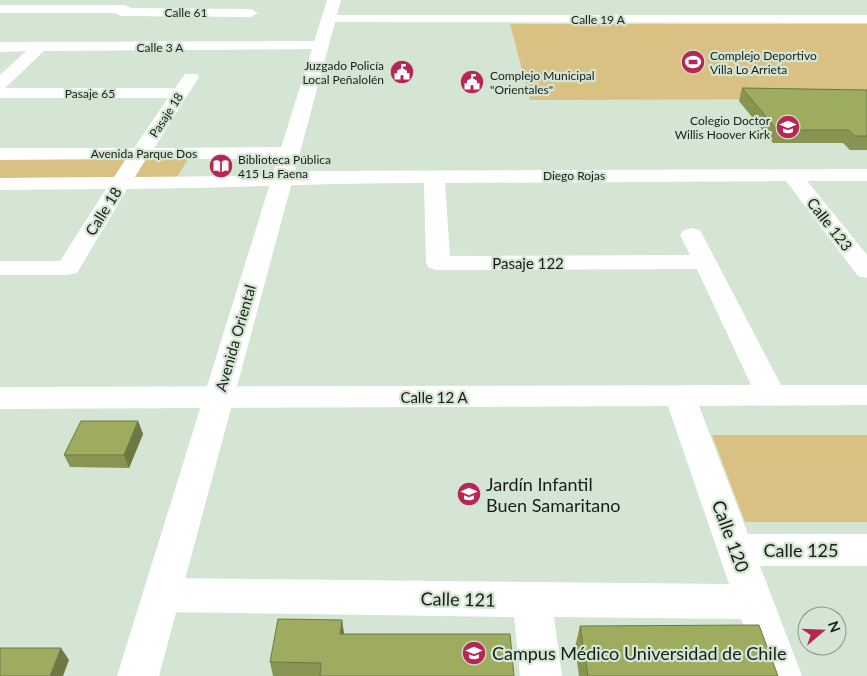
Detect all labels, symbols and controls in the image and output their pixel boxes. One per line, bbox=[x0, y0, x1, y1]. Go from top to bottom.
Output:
street label: Calle 61 bbox=[165, 5, 208, 20]
street label: Calle 19 A bbox=[571, 12, 626, 27]
street label: Calle 3 A bbox=[137, 40, 184, 55]
place label: Complejo Deportivo Villa Lo Arrieta bbox=[710, 48, 817, 77]
sports icon: Complejo Deportivo Villa Lo Arrieta bbox=[680, 49, 706, 75]
place label: Juzgado Policía Local Peñalolén bbox=[302, 58, 384, 87]
public building icon: Juzgado Policía Local Peñalolén bbox=[389, 59, 415, 85]
place label: Complejo Municipal "Orientales" bbox=[490, 68, 595, 97]
public building icon: Complejo Municipal "Orientales" bbox=[459, 69, 485, 95]
street label: Pasaje 65 bbox=[65, 86, 115, 101]
street label: Pasaje 18 bbox=[146, 90, 186, 140]
place label: Colegio Doctor Willis Hoover Kirk bbox=[675, 113, 771, 142]
school or university icon: Colegio Doctor Willis Hoover Kirk bbox=[775, 114, 801, 140]
street label: Avenida Parque Dos bbox=[91, 146, 197, 161]
place label: Biblioteca Pública 415 La Faena bbox=[238, 152, 331, 181]
library icon: Biblioteca Pública 415 La Faena bbox=[208, 153, 234, 179]
street label: Diego Rojas bbox=[543, 168, 605, 183]
street label: Calle 18 bbox=[81, 183, 125, 239]
street label: Calle 123 bbox=[804, 194, 856, 254]
street label: Pasaje 122 bbox=[492, 254, 564, 272]
street label: Avenida Oriental bbox=[211, 283, 259, 393]
street label: Calle 12 A bbox=[400, 388, 468, 406]
place label: Jardín Infantil Buen Samaritano bbox=[486, 473, 621, 516]
school or university icon: Jardín Infantil Buen Samaritano bbox=[456, 481, 482, 507]
street label: Calle 120 bbox=[708, 497, 754, 575]
street label: Calle 125 bbox=[764, 539, 838, 561]
street label: Calle 121 bbox=[420, 587, 496, 611]
north arrow bbox=[797, 606, 847, 656]
text: N bbox=[825, 619, 845, 634]
school or university icon: Campus Médico Universidad de Chile bbox=[461, 640, 487, 666]
place label: Campus Médico Universidad de Chile bbox=[492, 642, 786, 664]

